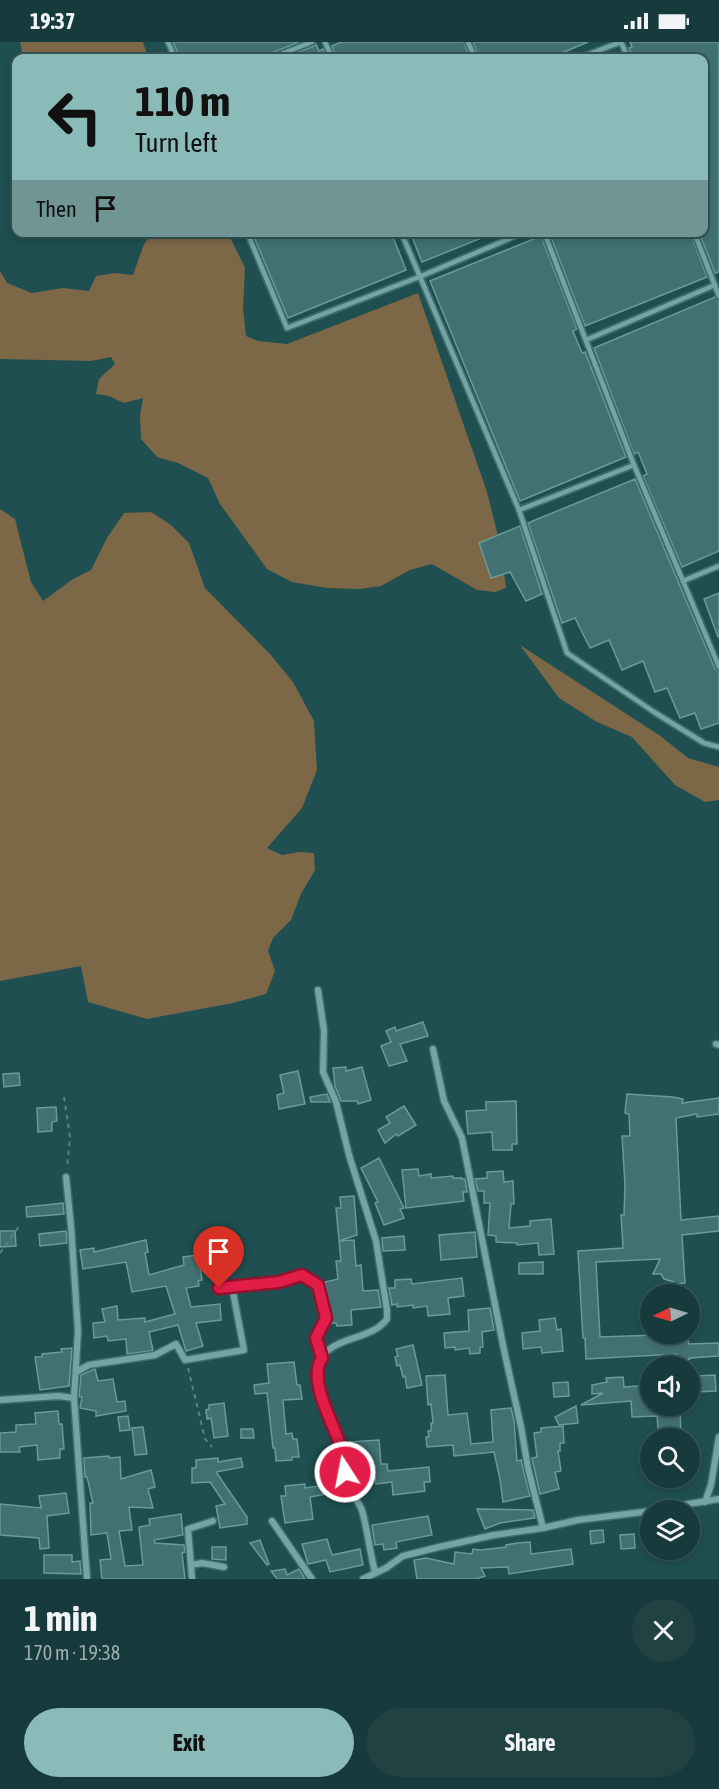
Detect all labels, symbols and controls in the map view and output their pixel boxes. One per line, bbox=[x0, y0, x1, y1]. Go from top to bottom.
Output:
text: 19:37 bbox=[30, 8, 75, 34]
text: 110 m bbox=[135, 77, 230, 125]
icon: left bbox=[36, 78, 114, 156]
text: Turn left bbox=[135, 127, 218, 158]
icon: arrive bbox=[89, 192, 122, 225]
text: Then bbox=[36, 196, 77, 222]
pin bbox=[193, 1226, 244, 1288]
icon: arrive bbox=[202, 1235, 235, 1268]
north arrow bbox=[640, 1284, 700, 1344]
map controls bbox=[640, 1284, 700, 1560]
button: sound bbox=[640, 1356, 700, 1416]
button: search bbox=[640, 1428, 700, 1488]
position arrow bbox=[313, 1440, 377, 1504]
button: layers bbox=[640, 1500, 700, 1560]
text: 1 min bbox=[24, 1597, 98, 1639]
button: close bbox=[632, 1599, 695, 1662]
text: 170 m · 19:38 bbox=[24, 1641, 120, 1664]
button: Exit bbox=[24, 1708, 354, 1777]
button: Share bbox=[366, 1708, 695, 1777]

